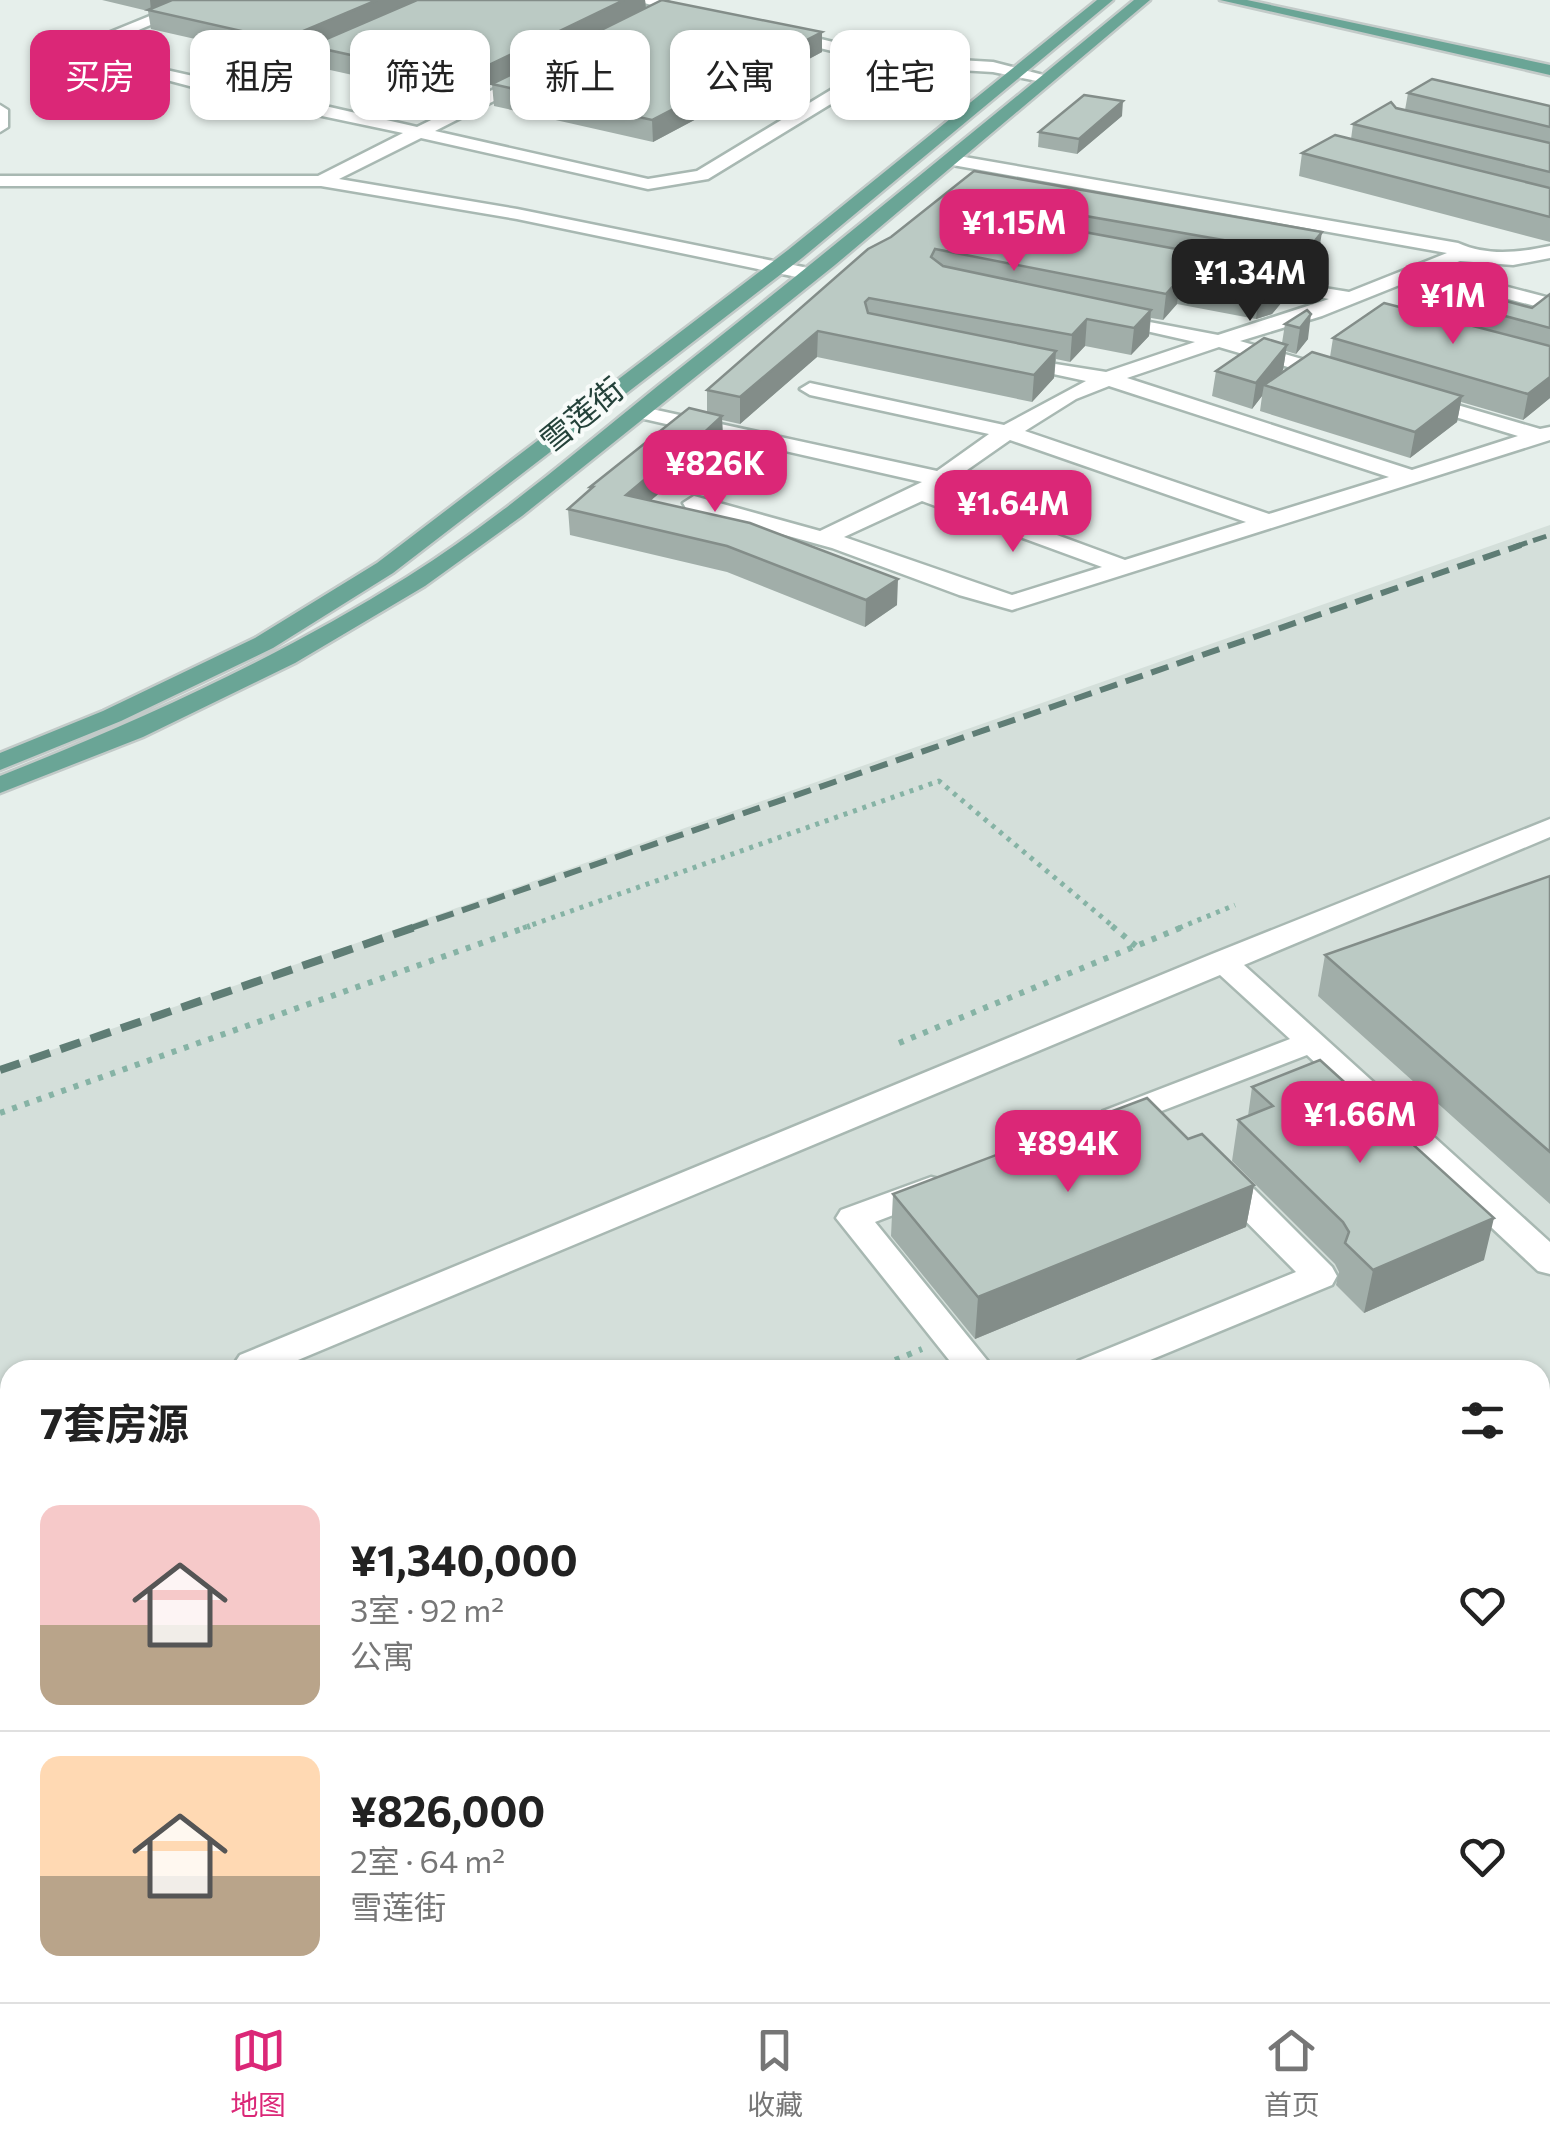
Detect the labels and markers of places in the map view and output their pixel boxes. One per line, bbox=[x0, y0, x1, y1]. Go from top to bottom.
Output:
pin: ¥1.15M bbox=[933, 189, 1095, 274]
pin: ¥1.34M bbox=[1169, 239, 1331, 324]
pin: ¥1M bbox=[1405, 262, 1501, 347]
pin: ¥826K bbox=[645, 430, 785, 515]
pin: ¥1.64M bbox=[932, 470, 1094, 555]
pin: ¥1.66M bbox=[1279, 1081, 1441, 1166]
pin: ¥894K bbox=[998, 1110, 1138, 1195]

